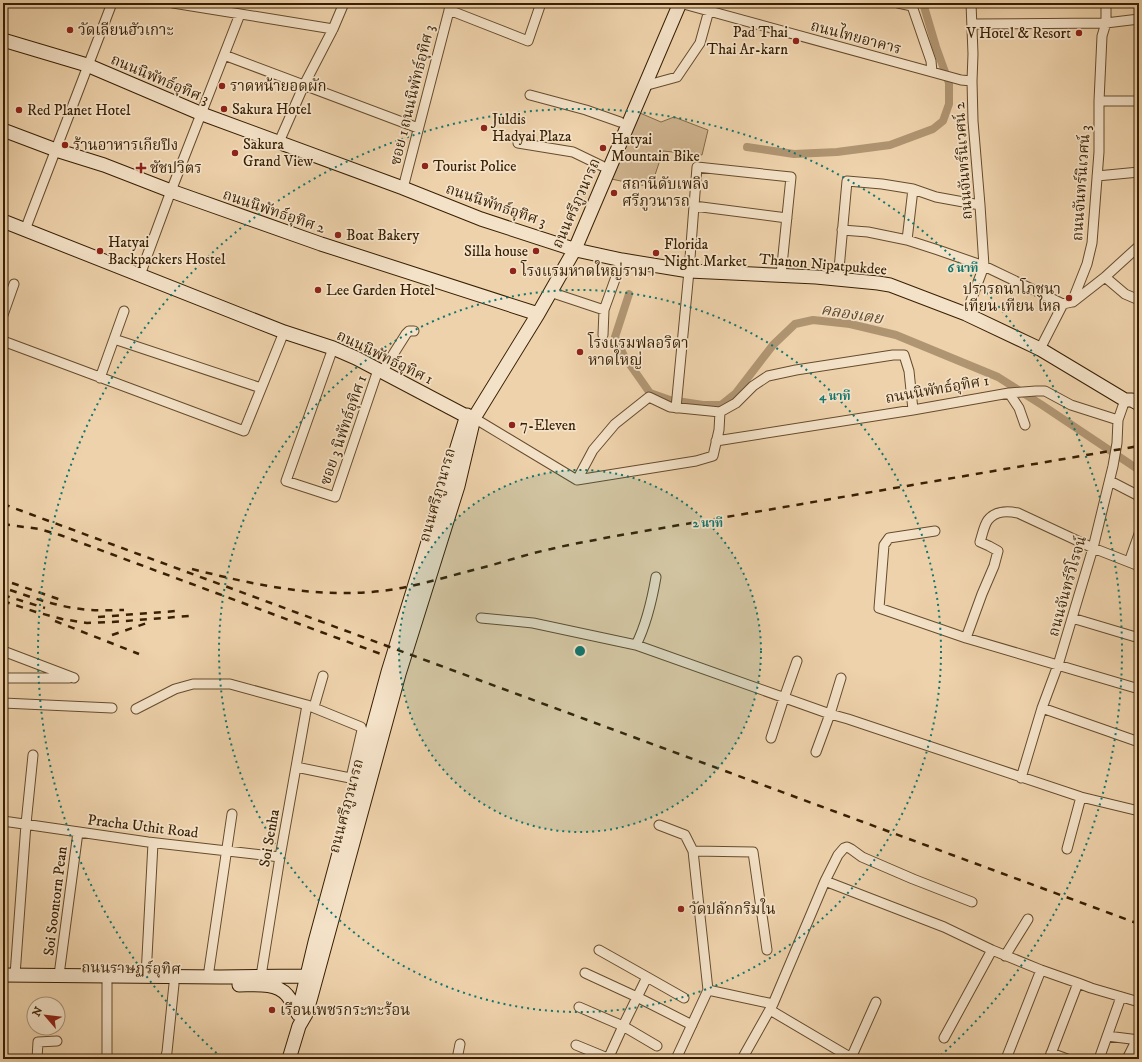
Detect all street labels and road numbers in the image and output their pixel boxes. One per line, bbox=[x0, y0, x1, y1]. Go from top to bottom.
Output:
street label: ถนนไทยอาคาร bbox=[808, 14, 904, 59]
street label: ซอย 1 ถนนนิพัทธ์อุทิศ 3 bbox=[385, 23, 440, 167]
street label: ถนนนิพัทธ์อุทิศ 3 bbox=[107, 49, 212, 110]
street label: ถนนจันทร์นิเวศน์ 2 bbox=[949, 101, 977, 220]
street label: ถนนจันทร์นิเวศน์ 3 bbox=[1067, 124, 1095, 242]
street label: ถนนศรีภูวนารถ bbox=[548, 155, 605, 251]
street label: ถนนนิพัทธ์อุทิศ 3 bbox=[443, 178, 549, 233]
street label: ถนนนิพัทธ์อุทิศ 2 bbox=[220, 184, 328, 239]
street label: Thanon Nipatpukdee bbox=[758, 249, 888, 280]
street label: ถนนนิพัทธ์อุทิศ 1 bbox=[333, 325, 437, 390]
street label: ถนนนิพัทธ์อุทิศ 1 bbox=[884, 370, 991, 409]
street label: ซอย 3 นิพัทธ์อุทิศ 1 bbox=[315, 372, 372, 488]
street label: ถนนศรีภูวนารถ bbox=[415, 446, 460, 544]
street label: ถนนจันทร์วิโรจน์ bbox=[1042, 533, 1091, 639]
street label: ถนนศรีภูวนารถ bbox=[325, 757, 368, 855]
street label: Soi Senha bbox=[255, 807, 284, 868]
street label: Pracha Uthit Road bbox=[86, 810, 200, 843]
street label: Soi Soontorn Pean bbox=[39, 845, 72, 957]
street label: ถนนราษฏร์อุทิศ bbox=[81, 957, 181, 980]

